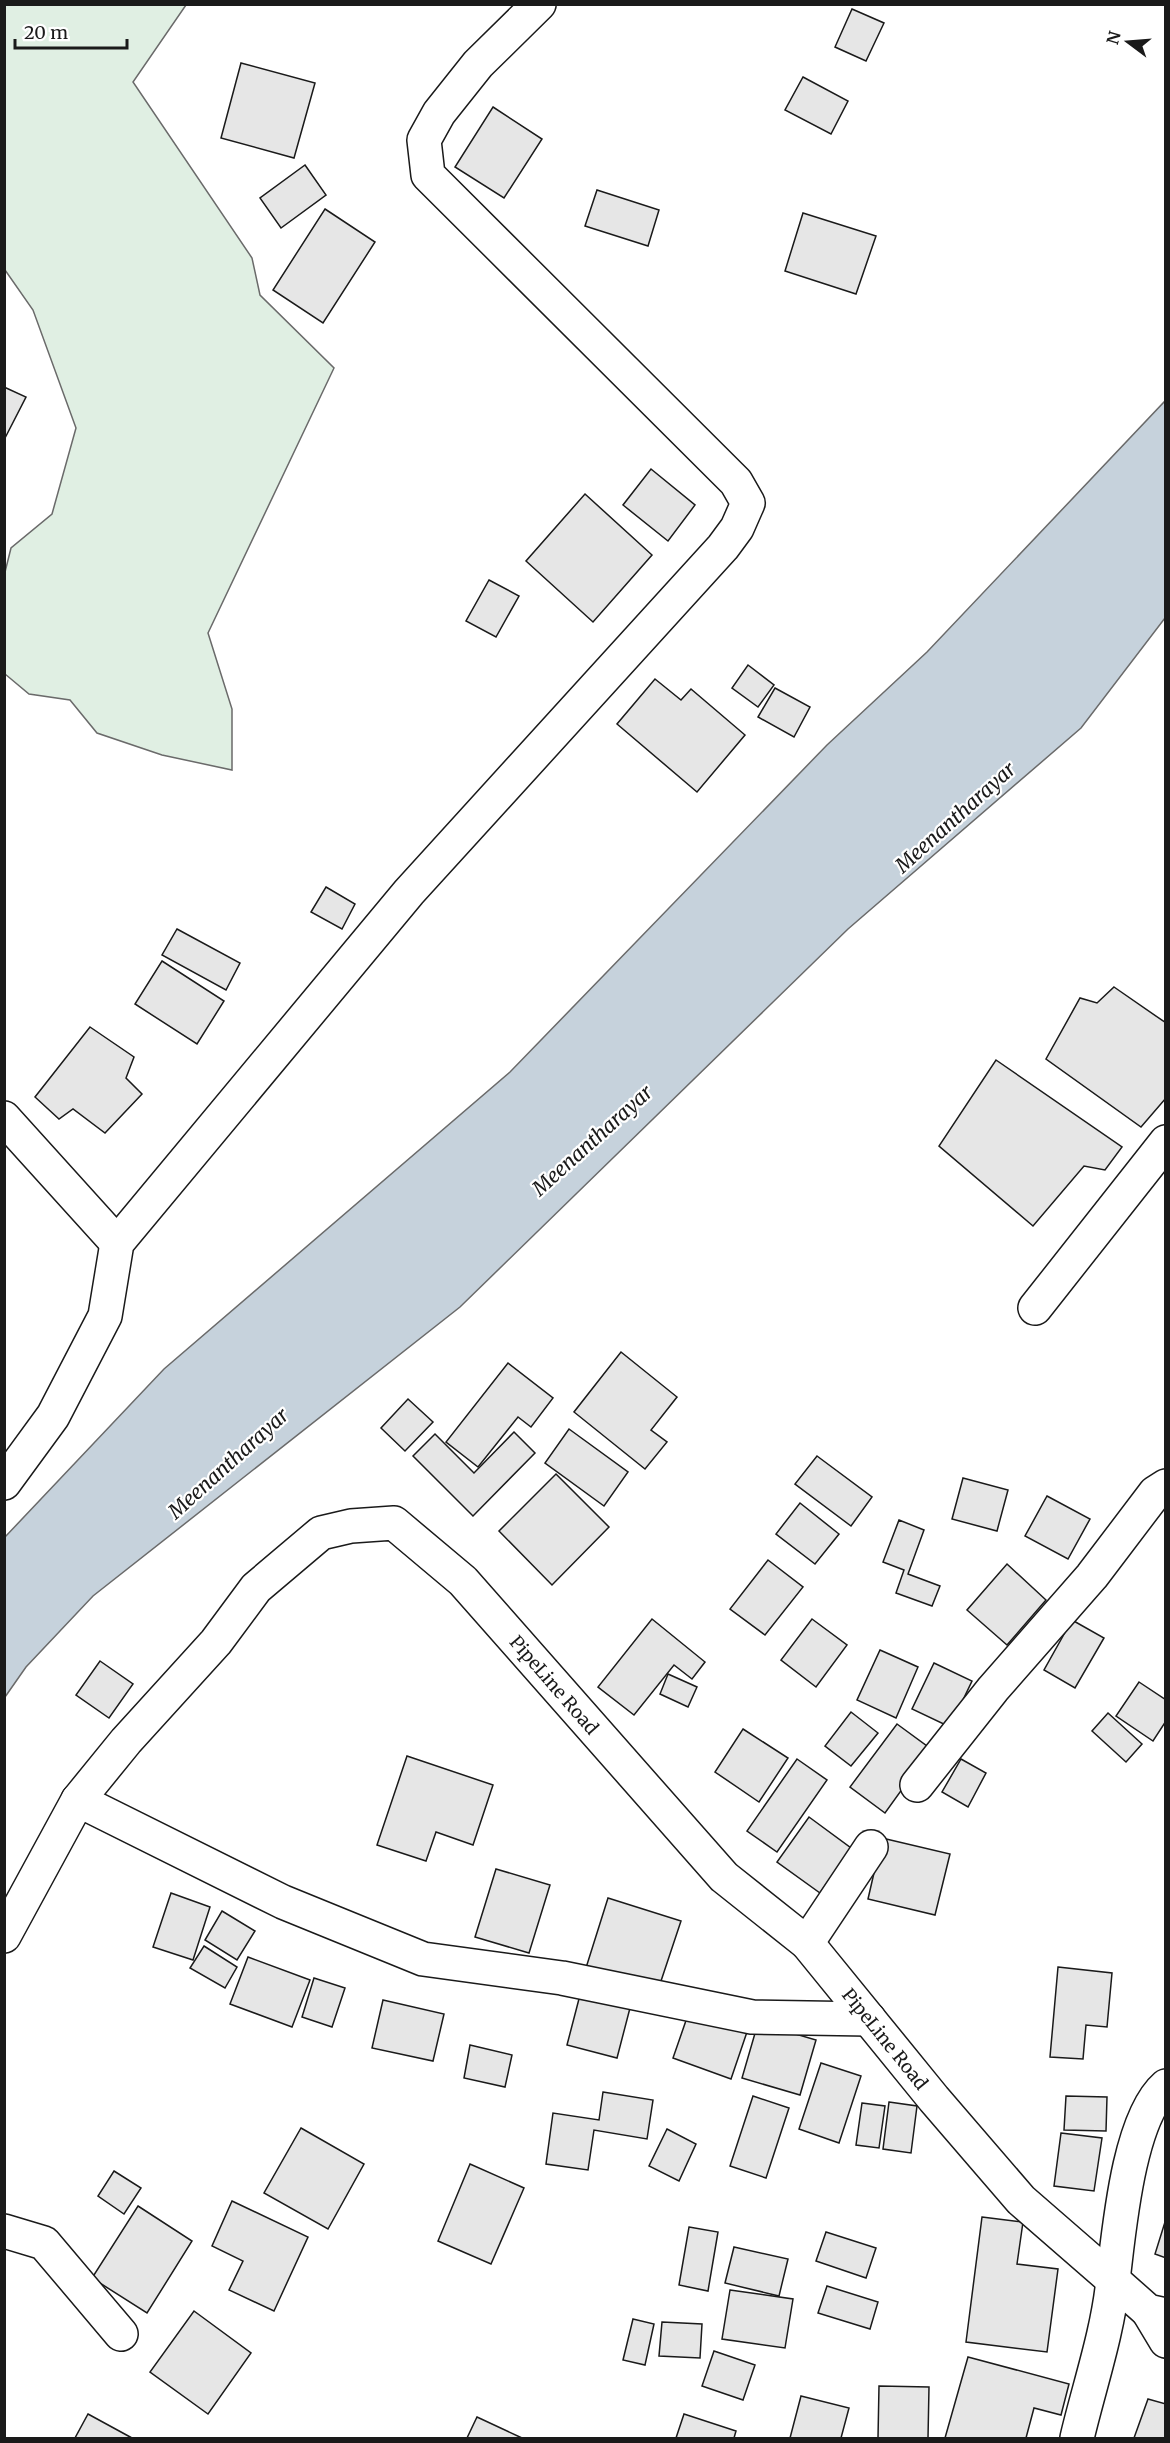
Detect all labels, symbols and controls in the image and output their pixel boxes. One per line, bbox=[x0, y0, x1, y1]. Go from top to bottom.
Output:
scale bar bbox=[15, 12, 128, 50]
north arrow bbox=[1098, 12, 1158, 72]
text: 20 m bbox=[24, 21, 68, 44]
text: N bbox=[1102, 29, 1125, 47]
water label: Meenantharayar bbox=[889, 756, 1021, 878]
water label: Meenantharayar bbox=[526, 1079, 658, 1201]
water label: Meenantharayar bbox=[162, 1402, 294, 1524]
street label: PipeLine Road bbox=[505, 1631, 603, 1739]
street label: PipeLine Road bbox=[837, 1984, 933, 2095]

